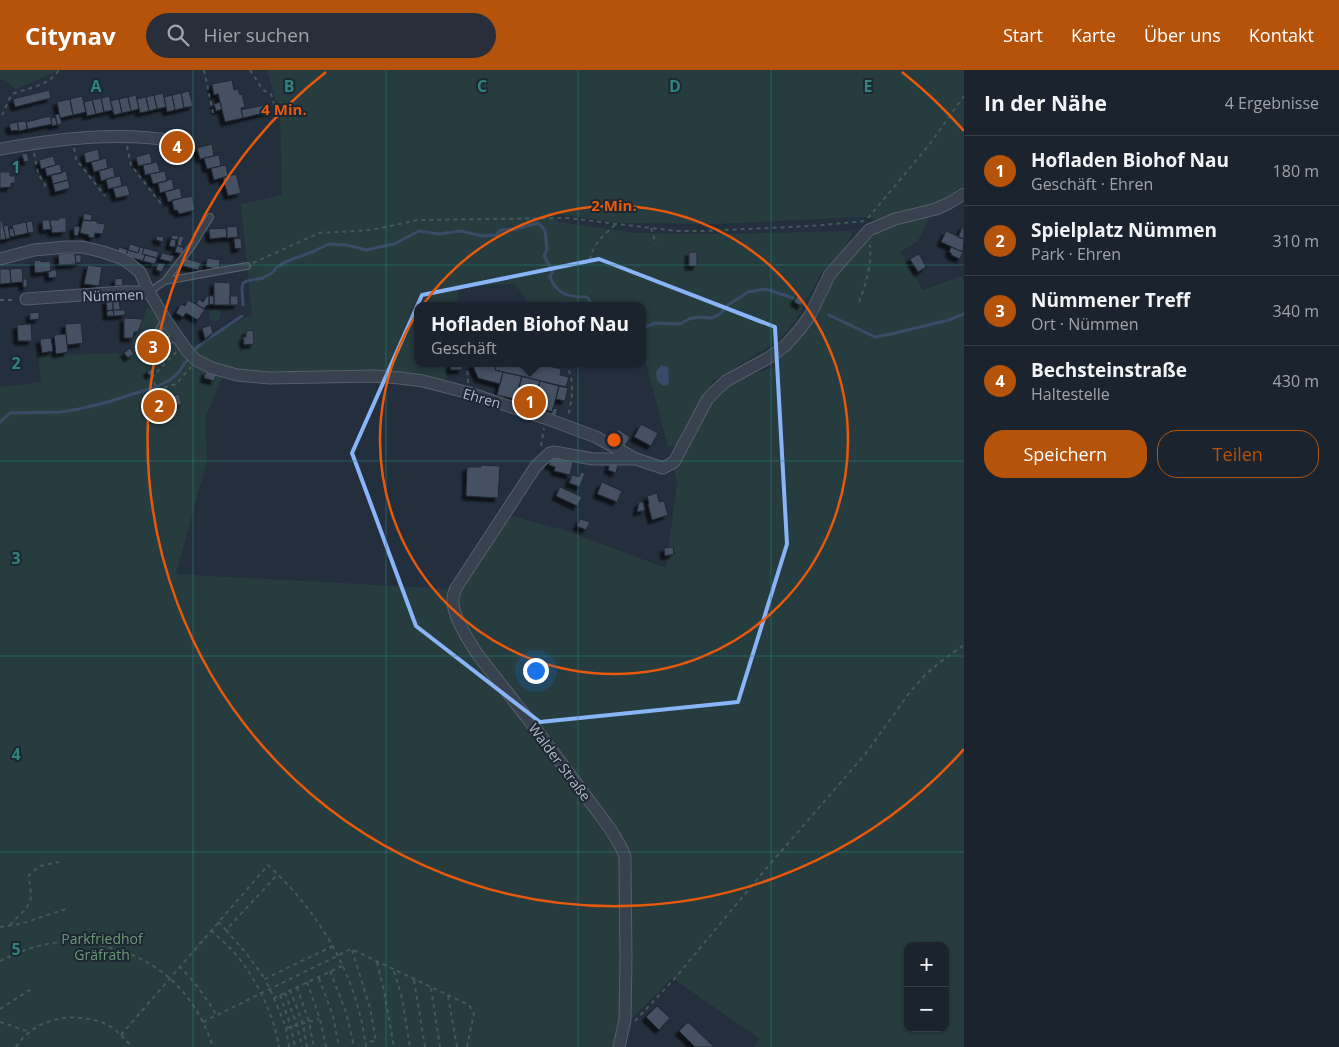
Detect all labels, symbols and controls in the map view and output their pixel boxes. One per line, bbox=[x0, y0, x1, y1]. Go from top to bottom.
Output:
search box bbox=[146, 13, 496, 58]
text: Citynav bbox=[25, 19, 116, 52]
icon: search bbox=[164, 21, 192, 49]
text: Hier suchen bbox=[204, 22, 310, 48]
text: Start bbox=[1003, 23, 1043, 47]
text: Karte bbox=[1071, 23, 1116, 47]
text: Über uns bbox=[1144, 23, 1221, 47]
text: Kontakt bbox=[1249, 23, 1314, 47]
text: A bbox=[90, 75, 102, 97]
text: B bbox=[284, 75, 294, 97]
text: C bbox=[477, 75, 487, 97]
text: D bbox=[669, 75, 681, 97]
text: E bbox=[864, 75, 873, 97]
text: In der Nähe bbox=[984, 89, 1107, 117]
text: 4 Ergebnisse bbox=[1225, 92, 1319, 114]
text: 4 Min. bbox=[261, 99, 307, 119]
pin: 4 bbox=[161, 128, 193, 166]
text: Hofladen Biohof Nau bbox=[1031, 147, 1229, 173]
text: 1 bbox=[11, 156, 21, 178]
text: 1 bbox=[995, 160, 1005, 182]
text: 180 m bbox=[1273, 160, 1319, 182]
text: Geschäft · Ehren bbox=[1031, 173, 1153, 195]
text: 2 Min. bbox=[591, 195, 637, 215]
text: Spielplatz Nümmen bbox=[1031, 217, 1217, 243]
text: 2 bbox=[995, 230, 1005, 252]
text: 310 m bbox=[1273, 230, 1319, 252]
text: Park · Ehren bbox=[1031, 243, 1121, 265]
street label: Nümmen bbox=[82, 284, 144, 306]
text: Nümmener Treff bbox=[1031, 287, 1190, 313]
text: 3 bbox=[995, 300, 1005, 322]
text: 340 m bbox=[1273, 300, 1319, 322]
popup bbox=[414, 302, 646, 367]
text: Hofladen Biohof Nau bbox=[431, 311, 629, 337]
text: Ort · Nümmen bbox=[1031, 313, 1138, 335]
pin: 3 bbox=[137, 328, 169, 366]
text: Geschäft bbox=[431, 337, 497, 359]
text: 2 bbox=[11, 352, 21, 374]
text: Bechsteinstraße bbox=[1031, 357, 1187, 383]
text: 4 bbox=[995, 370, 1005, 392]
text: 430 m bbox=[1273, 370, 1319, 392]
pin: 1 bbox=[514, 383, 546, 421]
text: Haltestelle bbox=[1031, 383, 1110, 405]
street label: Ehren bbox=[461, 384, 503, 412]
pin: 2 bbox=[143, 387, 175, 425]
button: Speichern bbox=[984, 430, 1147, 478]
button: Teilen bbox=[1157, 430, 1319, 478]
centre of rings bbox=[605, 431, 623, 449]
text: 3 bbox=[11, 547, 21, 569]
your location bbox=[523, 658, 549, 684]
street label: Walder Straße bbox=[524, 719, 596, 805]
text: 4 bbox=[11, 743, 21, 765]
park label: Parkfriedhof Gräfrath bbox=[61, 929, 144, 964]
text: 5 bbox=[11, 938, 21, 960]
map controls bbox=[904, 942, 949, 1032]
button: + bbox=[904, 942, 949, 987]
button: − bbox=[904, 987, 949, 1032]

